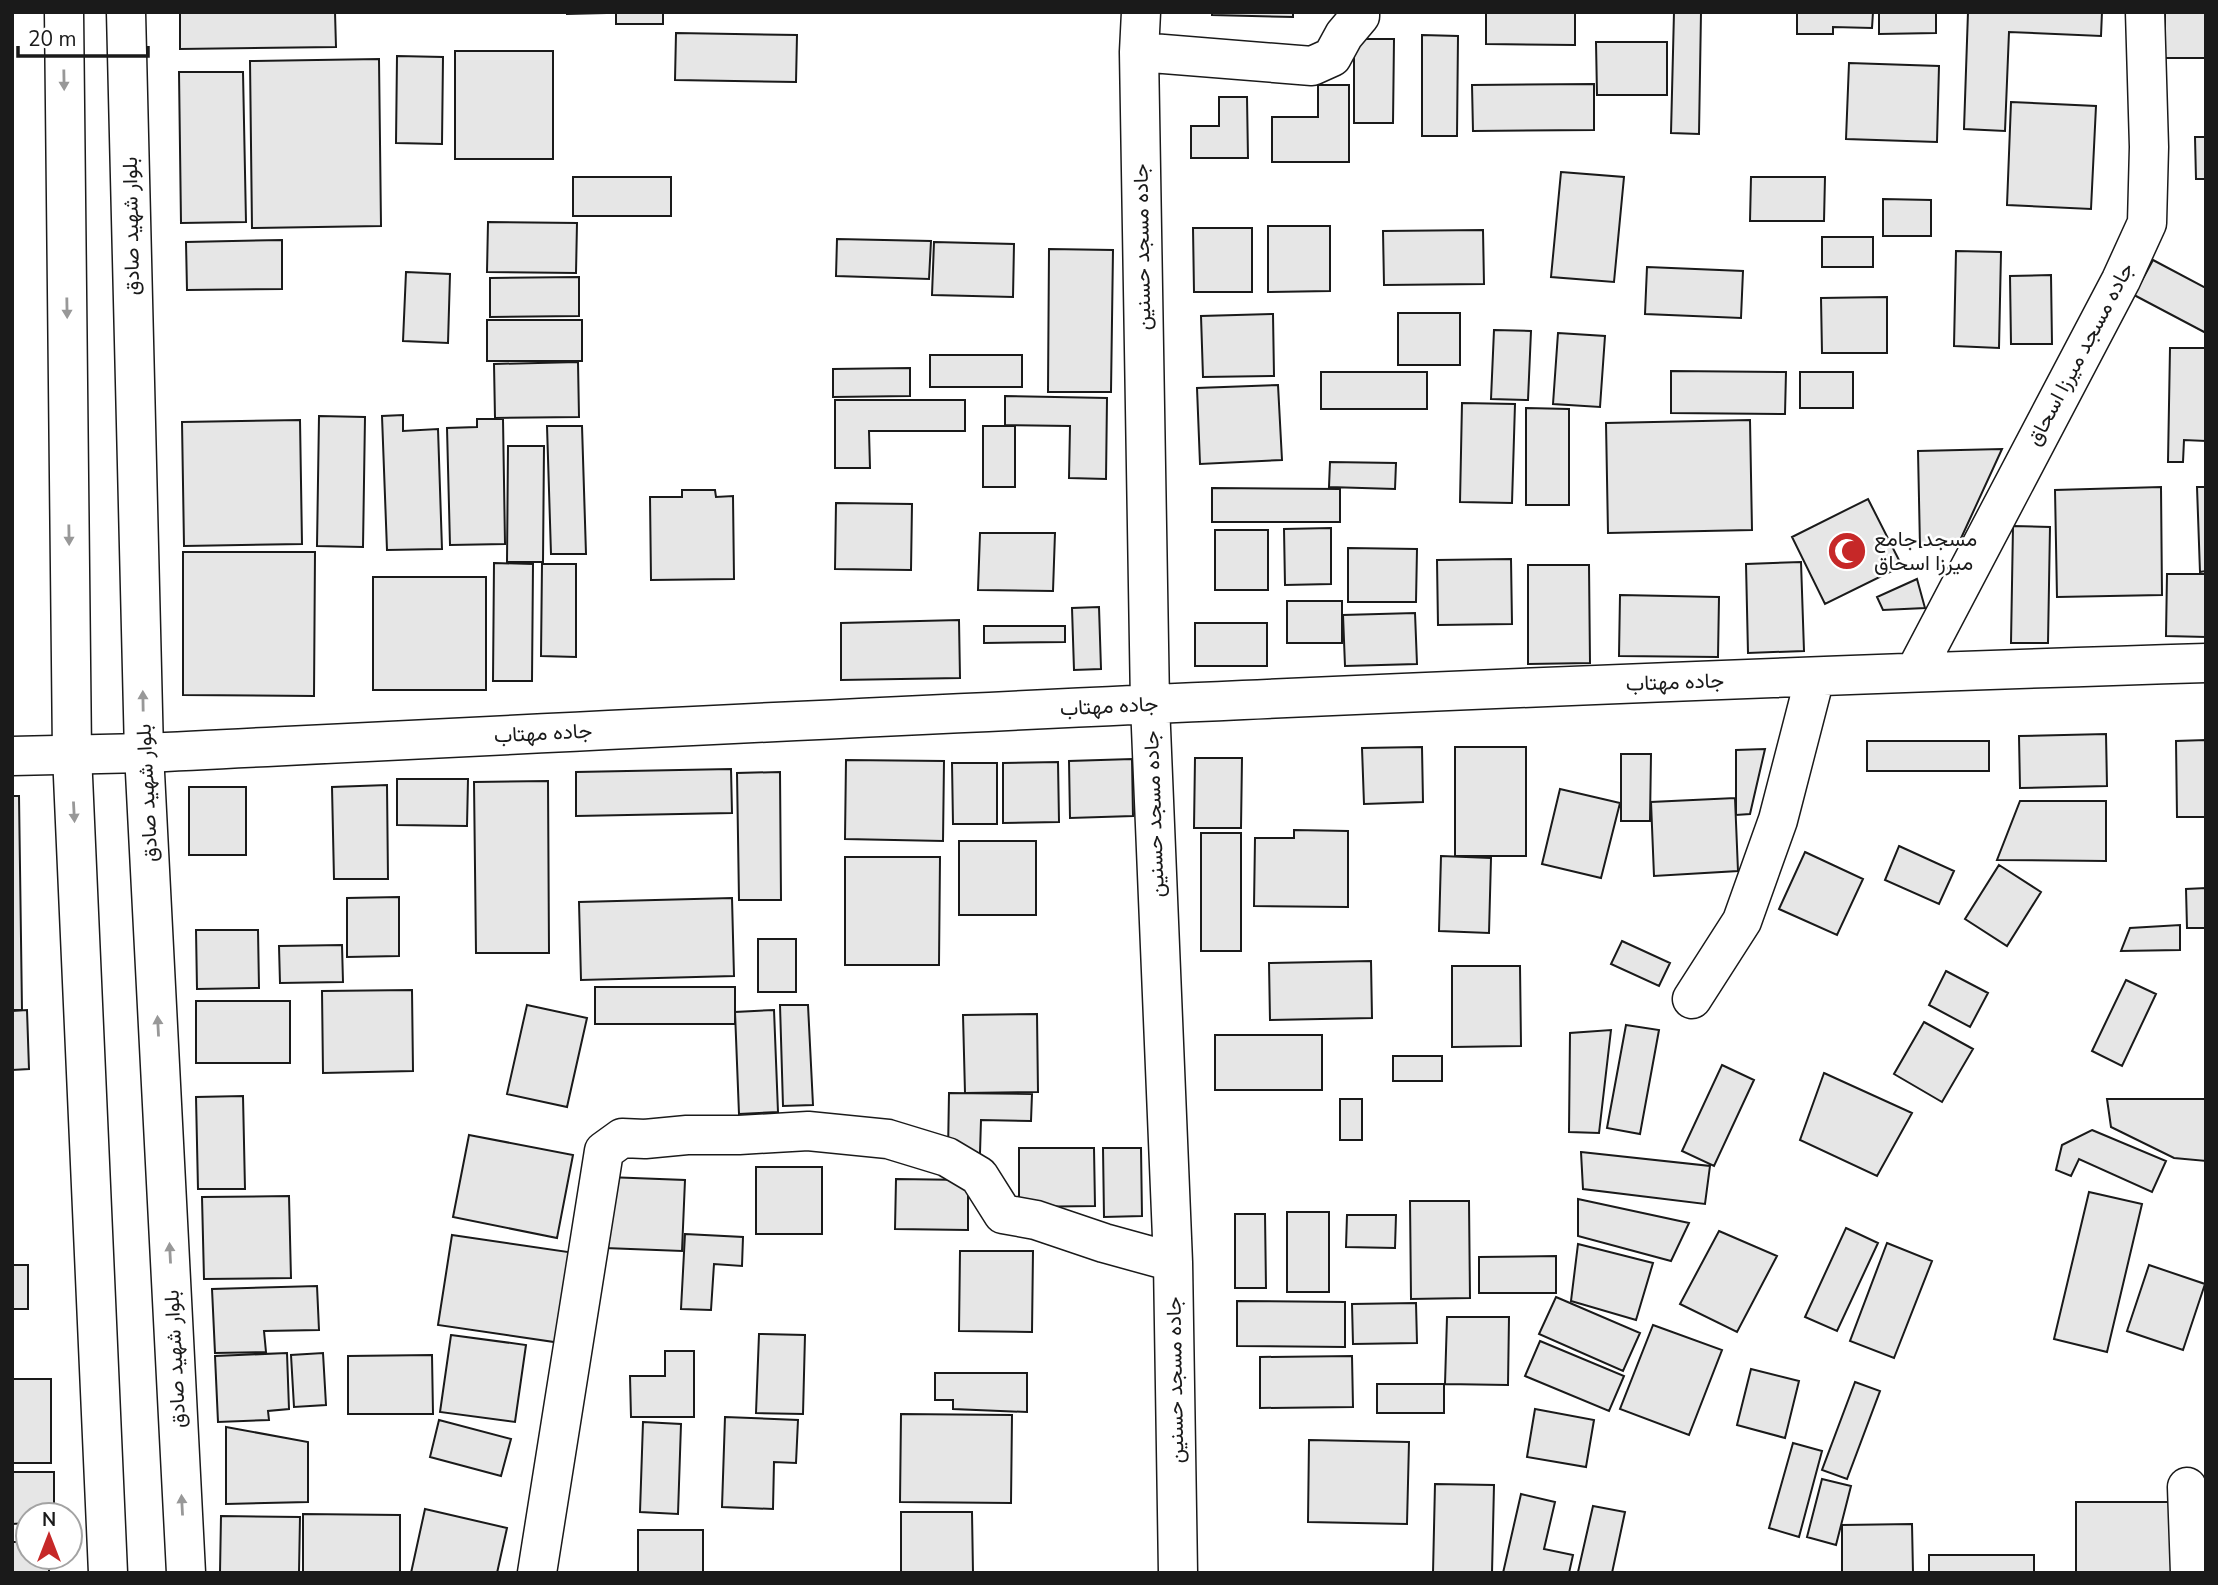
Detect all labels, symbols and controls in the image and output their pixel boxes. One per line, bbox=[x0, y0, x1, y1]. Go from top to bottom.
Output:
scale bar bbox=[18, 14, 147, 58]
text: 20 m bbox=[28, 25, 77, 53]
one-way arrow bbox=[59, 70, 70, 92]
street label: بلوار شهید صادق bbox=[116, 157, 146, 295]
street label: جاده مسجد حسنین bbox=[1127, 163, 1157, 331]
street label: جاده مسجد ميرزا اسحاق bbox=[2020, 257, 2140, 451]
one-way arrow bbox=[61, 297, 73, 319]
one-way arrow bbox=[63, 525, 75, 547]
place label: مسجد جامع میرزا اسحاق bbox=[1874, 525, 1977, 577]
mosque icon: مسجد جامع میرزا اسحاق bbox=[1826, 530, 1868, 572]
street label: جاده مهتاب bbox=[1625, 666, 1725, 698]
one-way arrow bbox=[137, 689, 149, 711]
street label: جاده مهتاب bbox=[1059, 689, 1159, 723]
street label: جاده مهتاب bbox=[493, 716, 593, 750]
street label: بلوار شهید صادق bbox=[129, 723, 165, 863]
street label: جاده مسجد حسنین bbox=[1137, 730, 1171, 898]
one-way arrow bbox=[69, 801, 80, 823]
one-way arrow bbox=[153, 1014, 164, 1036]
one-way arrow bbox=[164, 1242, 175, 1264]
street label: بلوار شهید صادق bbox=[157, 1289, 193, 1429]
street label: جاده مسجد حسنین bbox=[1160, 1296, 1190, 1464]
one-way arrow bbox=[177, 1493, 188, 1515]
north arrow bbox=[14, 1501, 84, 1571]
text: N bbox=[42, 1507, 56, 1533]

